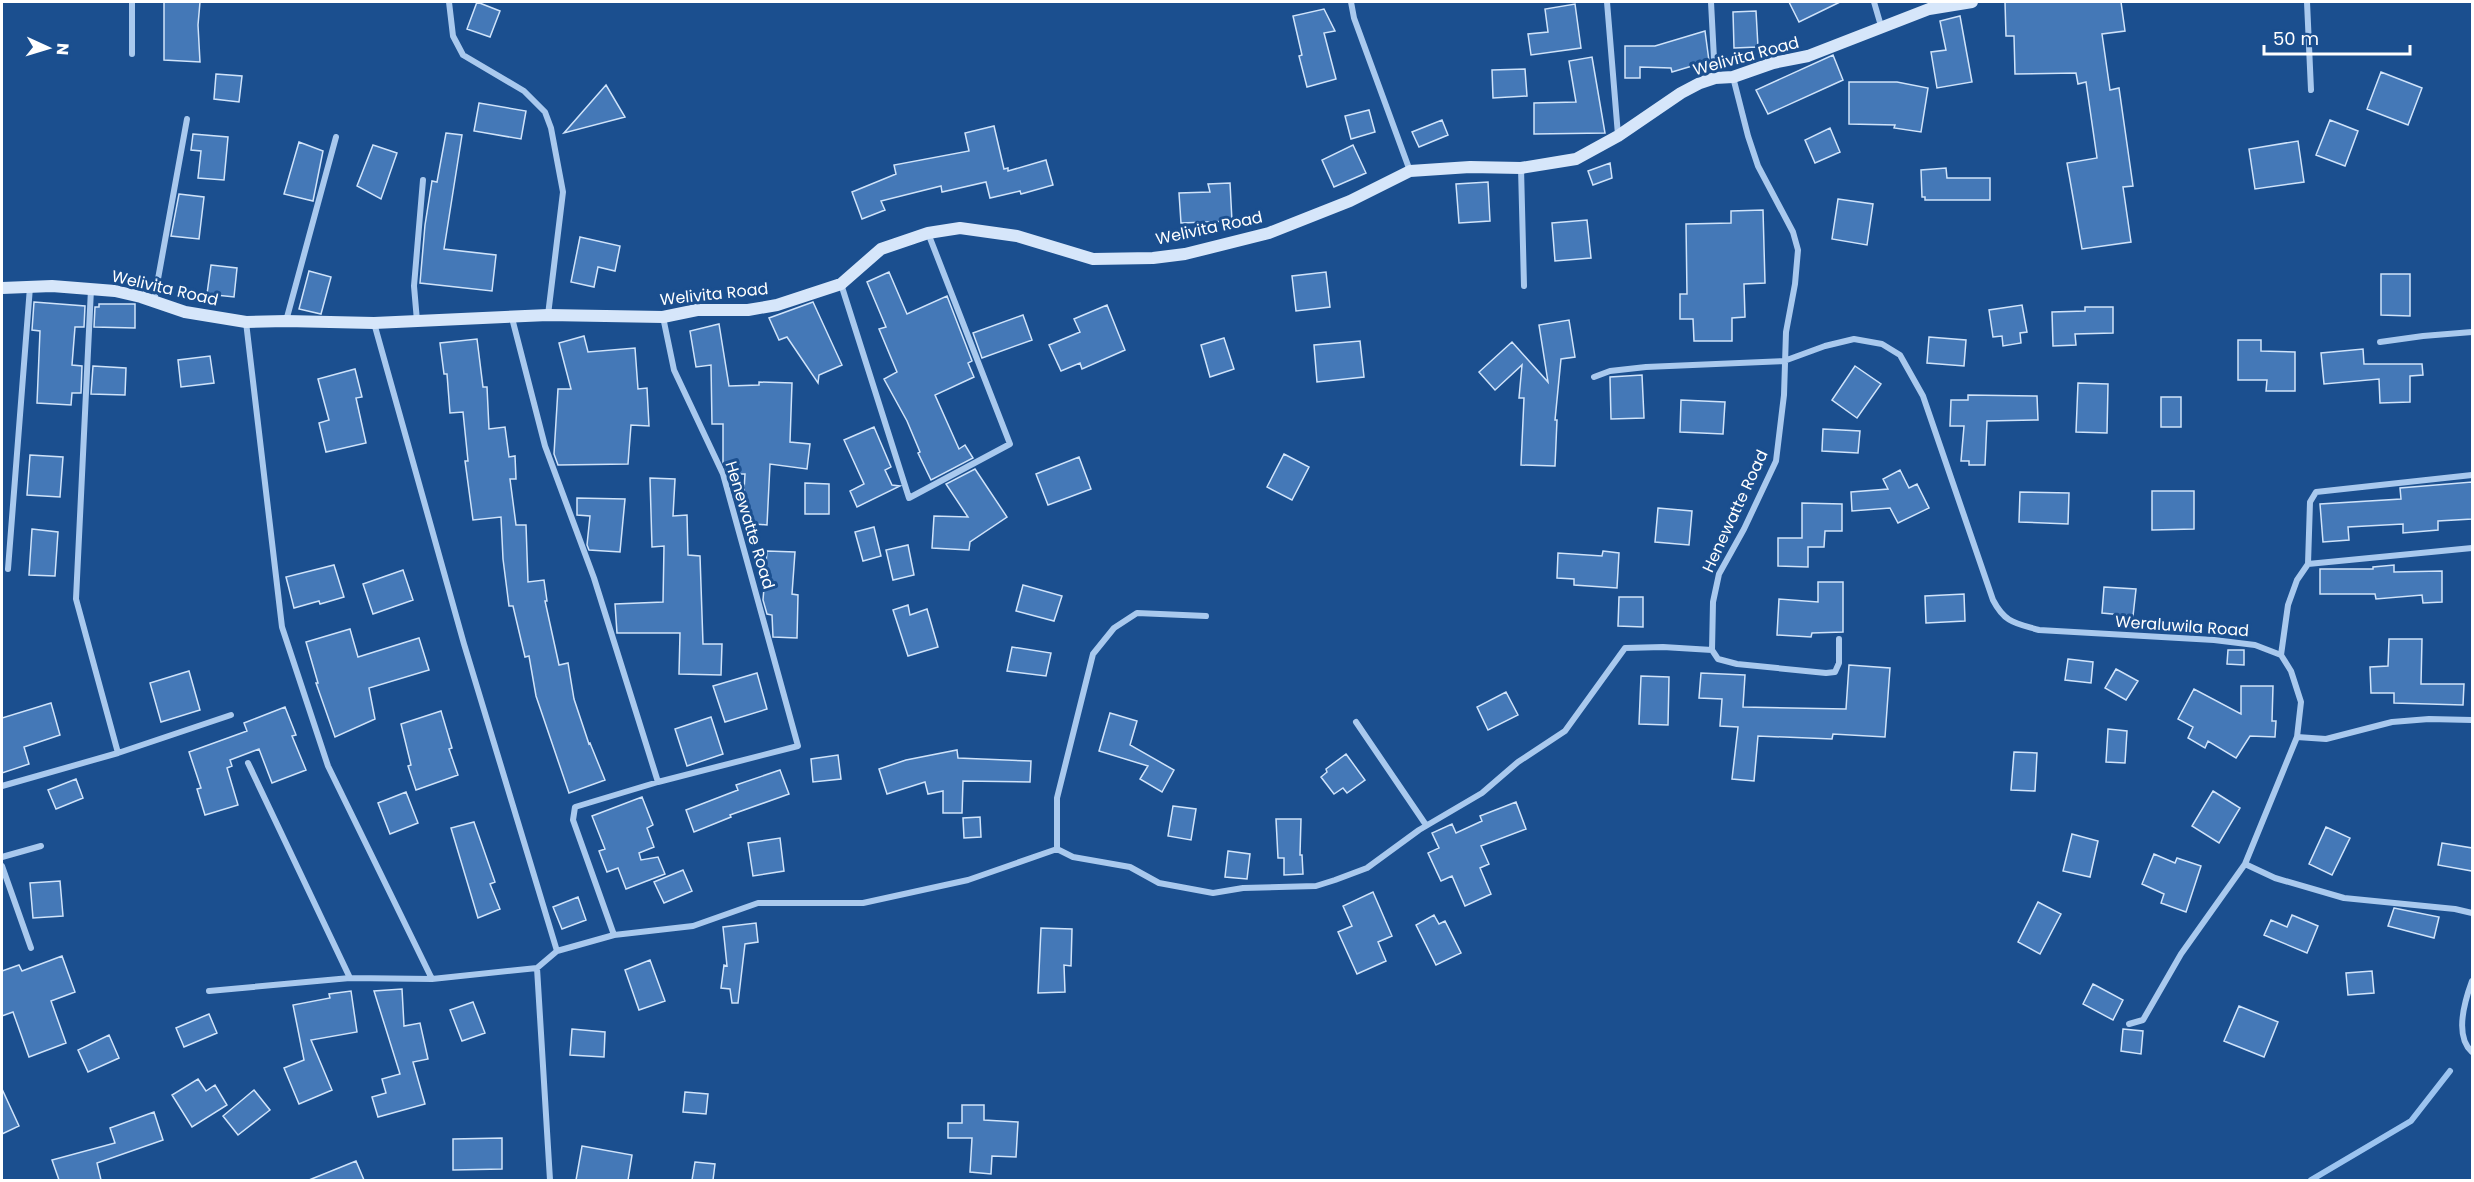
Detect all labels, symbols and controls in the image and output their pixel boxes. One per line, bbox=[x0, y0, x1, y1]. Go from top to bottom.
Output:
north arrow bbox=[18, 18, 78, 78]
scale bar bbox=[2264, 18, 2410, 56]
text: 50 m bbox=[2273, 26, 2319, 51]
street label: Welivita Road bbox=[1690, 31, 1802, 81]
text: N bbox=[51, 42, 74, 56]
street label: Welivita Road bbox=[1153, 205, 1265, 251]
street label: Welivita Road bbox=[109, 265, 221, 311]
street label: Welivita Road bbox=[659, 277, 769, 311]
street label: Henewatte Road bbox=[1697, 446, 1773, 576]
street label: Henewatte Road bbox=[720, 458, 780, 592]
street label: Weraluwila Road bbox=[2114, 610, 2250, 642]

